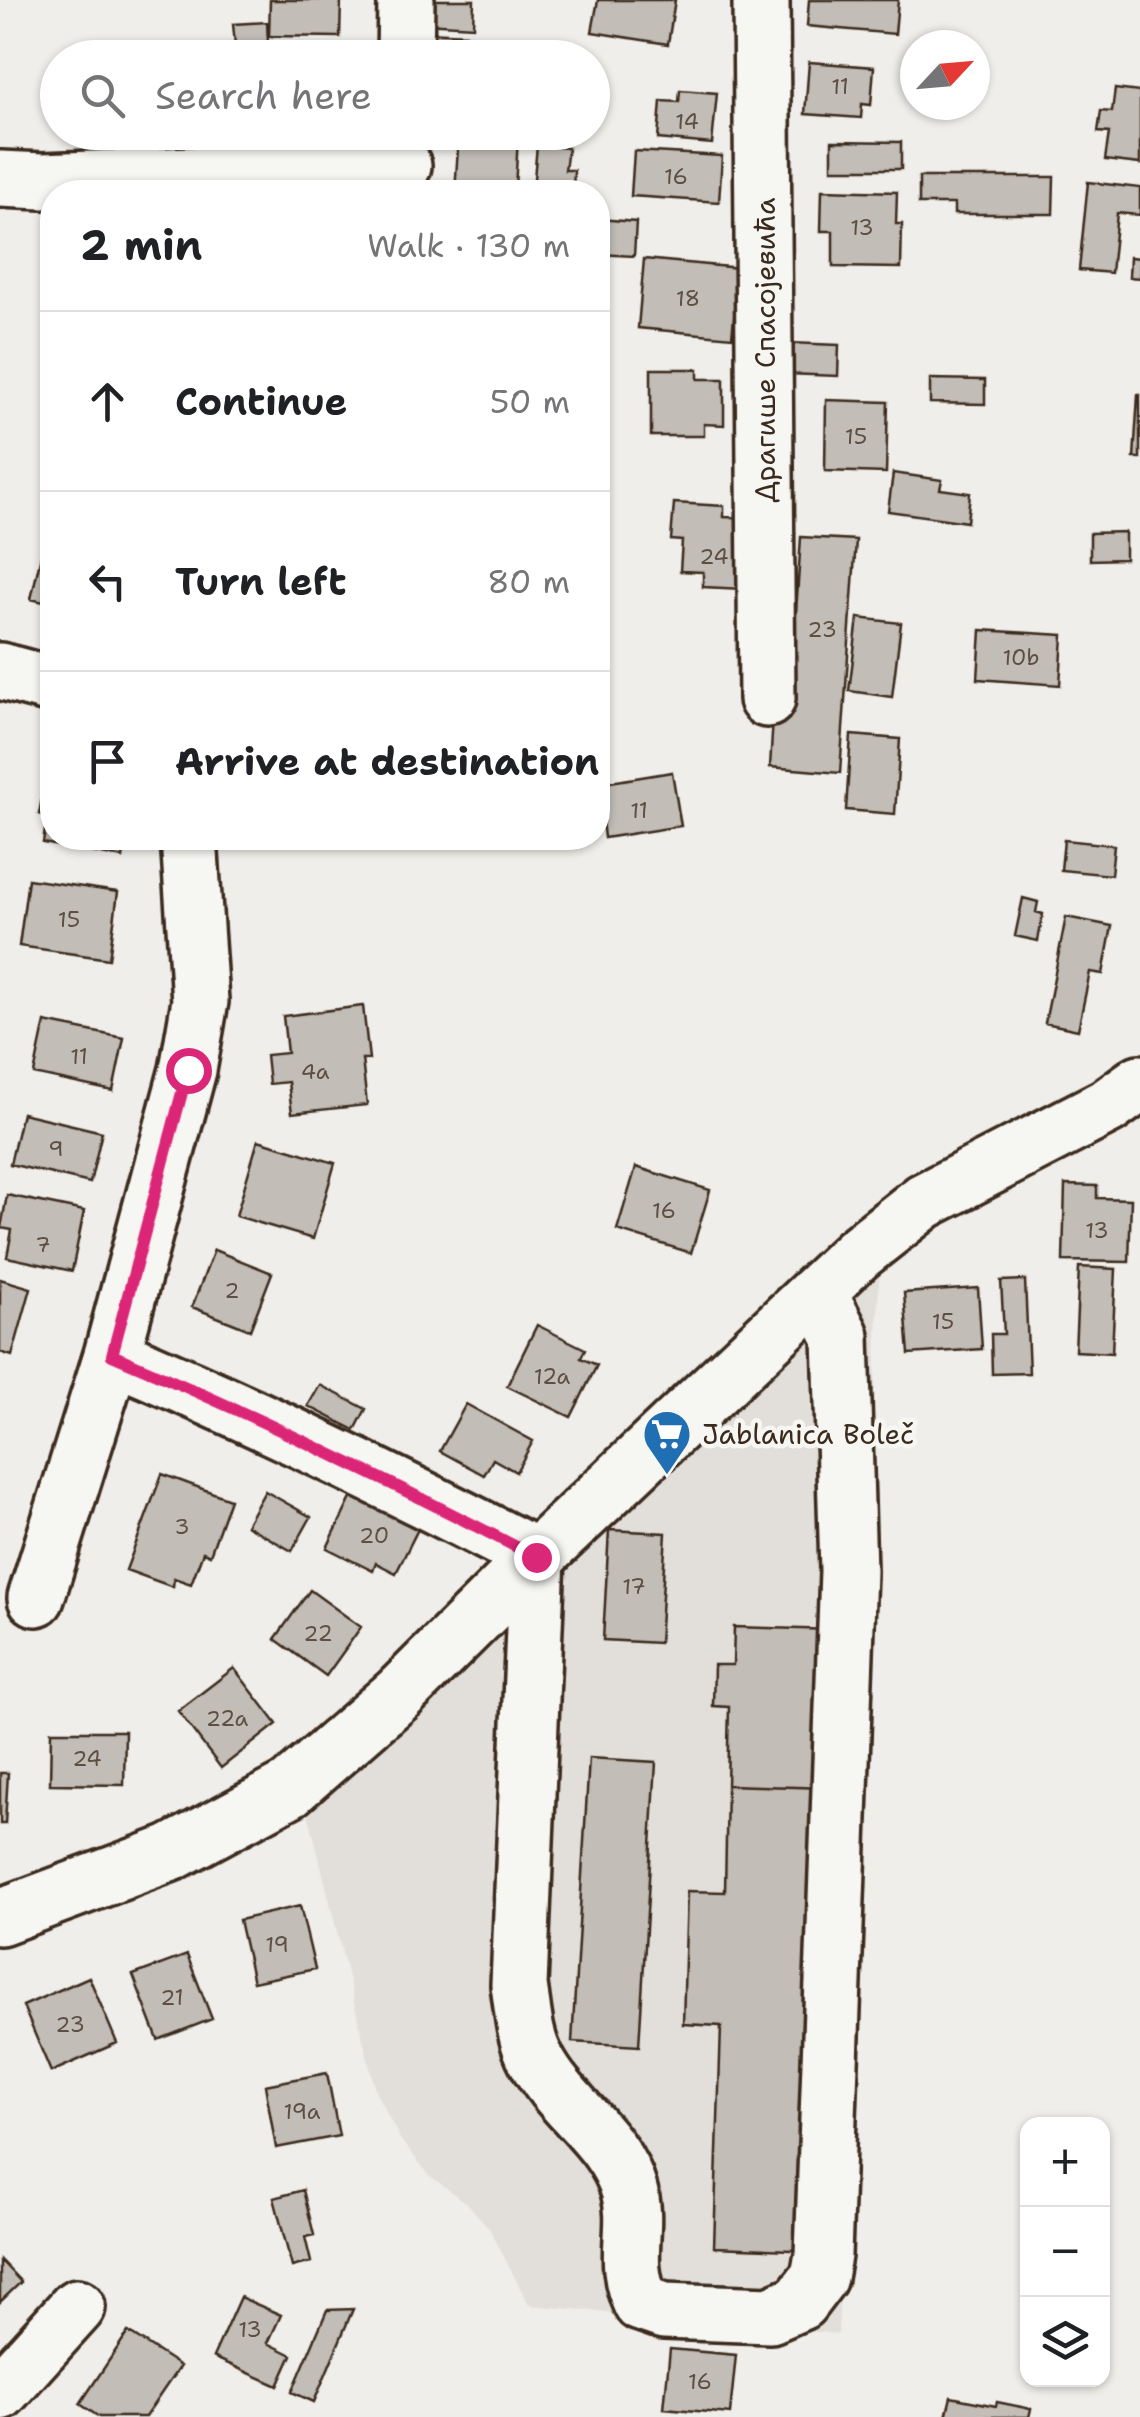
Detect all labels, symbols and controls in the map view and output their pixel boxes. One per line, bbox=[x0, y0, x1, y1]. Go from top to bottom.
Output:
north arrow bbox=[900, 30, 990, 120]
search box bbox=[40, 40, 610, 150]
icon: search bbox=[75, 68, 130, 123]
text: Search here bbox=[155, 70, 372, 121]
house number: 11 bbox=[831, 72, 849, 101]
house number: 14 bbox=[675, 107, 699, 136]
house number: 16 bbox=[664, 162, 688, 191]
street label: Драгише Спасојевића bbox=[746, 198, 784, 502]
house number: 13 bbox=[850, 213, 874, 242]
text: 2 min bbox=[80, 217, 202, 273]
text: Walk · 130 m bbox=[367, 224, 570, 267]
house number: 18 bbox=[676, 284, 700, 313]
icon: ahead bbox=[80, 374, 135, 429]
text: Continue bbox=[175, 376, 347, 427]
text: 50 m bbox=[490, 380, 570, 423]
house number: 15 bbox=[845, 422, 867, 451]
house number: 24 bbox=[699, 542, 729, 571]
icon: left bbox=[80, 554, 135, 609]
text: Turn left bbox=[175, 556, 347, 607]
text: 80 m bbox=[487, 560, 570, 603]
house number: 23 bbox=[807, 615, 837, 644]
house number: 10b bbox=[1003, 643, 1039, 672]
icon: arrive bbox=[80, 734, 135, 789]
text: Arrive at destination bbox=[175, 736, 599, 787]
house number: 11 bbox=[630, 796, 648, 825]
house number: 15 bbox=[58, 905, 80, 934]
house number: 11 bbox=[70, 1042, 88, 1071]
route start bbox=[166, 1048, 212, 1094]
house number: 4a bbox=[301, 1057, 330, 1086]
house number: 9 bbox=[48, 1134, 64, 1163]
house number: 16 bbox=[652, 1196, 676, 1225]
house number: 13 bbox=[1085, 1216, 1109, 1245]
house number: 7 bbox=[35, 1230, 51, 1259]
house number: 2 bbox=[224, 1276, 240, 1305]
house number: 15 bbox=[932, 1307, 954, 1336]
house number: 12a bbox=[534, 1362, 570, 1391]
supermarket icon: Jablanica Boleč bbox=[641, 1408, 693, 1476]
place label: Jablanica Boleč bbox=[702, 1415, 914, 1453]
house number: 3 bbox=[174, 1512, 190, 1541]
house number: 20 bbox=[359, 1521, 389, 1550]
route end bbox=[514, 1535, 560, 1581]
house number: 17 bbox=[622, 1572, 646, 1601]
house number: 22 bbox=[303, 1619, 333, 1648]
house number: 22a bbox=[206, 1704, 249, 1733]
house number: 24 bbox=[72, 1744, 102, 1773]
house number: 19 bbox=[265, 1930, 289, 1959]
house number: 21 bbox=[160, 1983, 184, 2012]
house number: 23 bbox=[55, 2010, 85, 2039]
house number: 19a bbox=[284, 2097, 321, 2126]
map controls bbox=[1020, 2117, 1110, 2387]
button: + bbox=[1020, 2117, 1110, 2207]
button: − bbox=[1020, 2207, 1110, 2297]
button: layers bbox=[1020, 2297, 1110, 2387]
house number: 13 bbox=[238, 2315, 262, 2344]
house number: 16 bbox=[688, 2367, 712, 2396]

